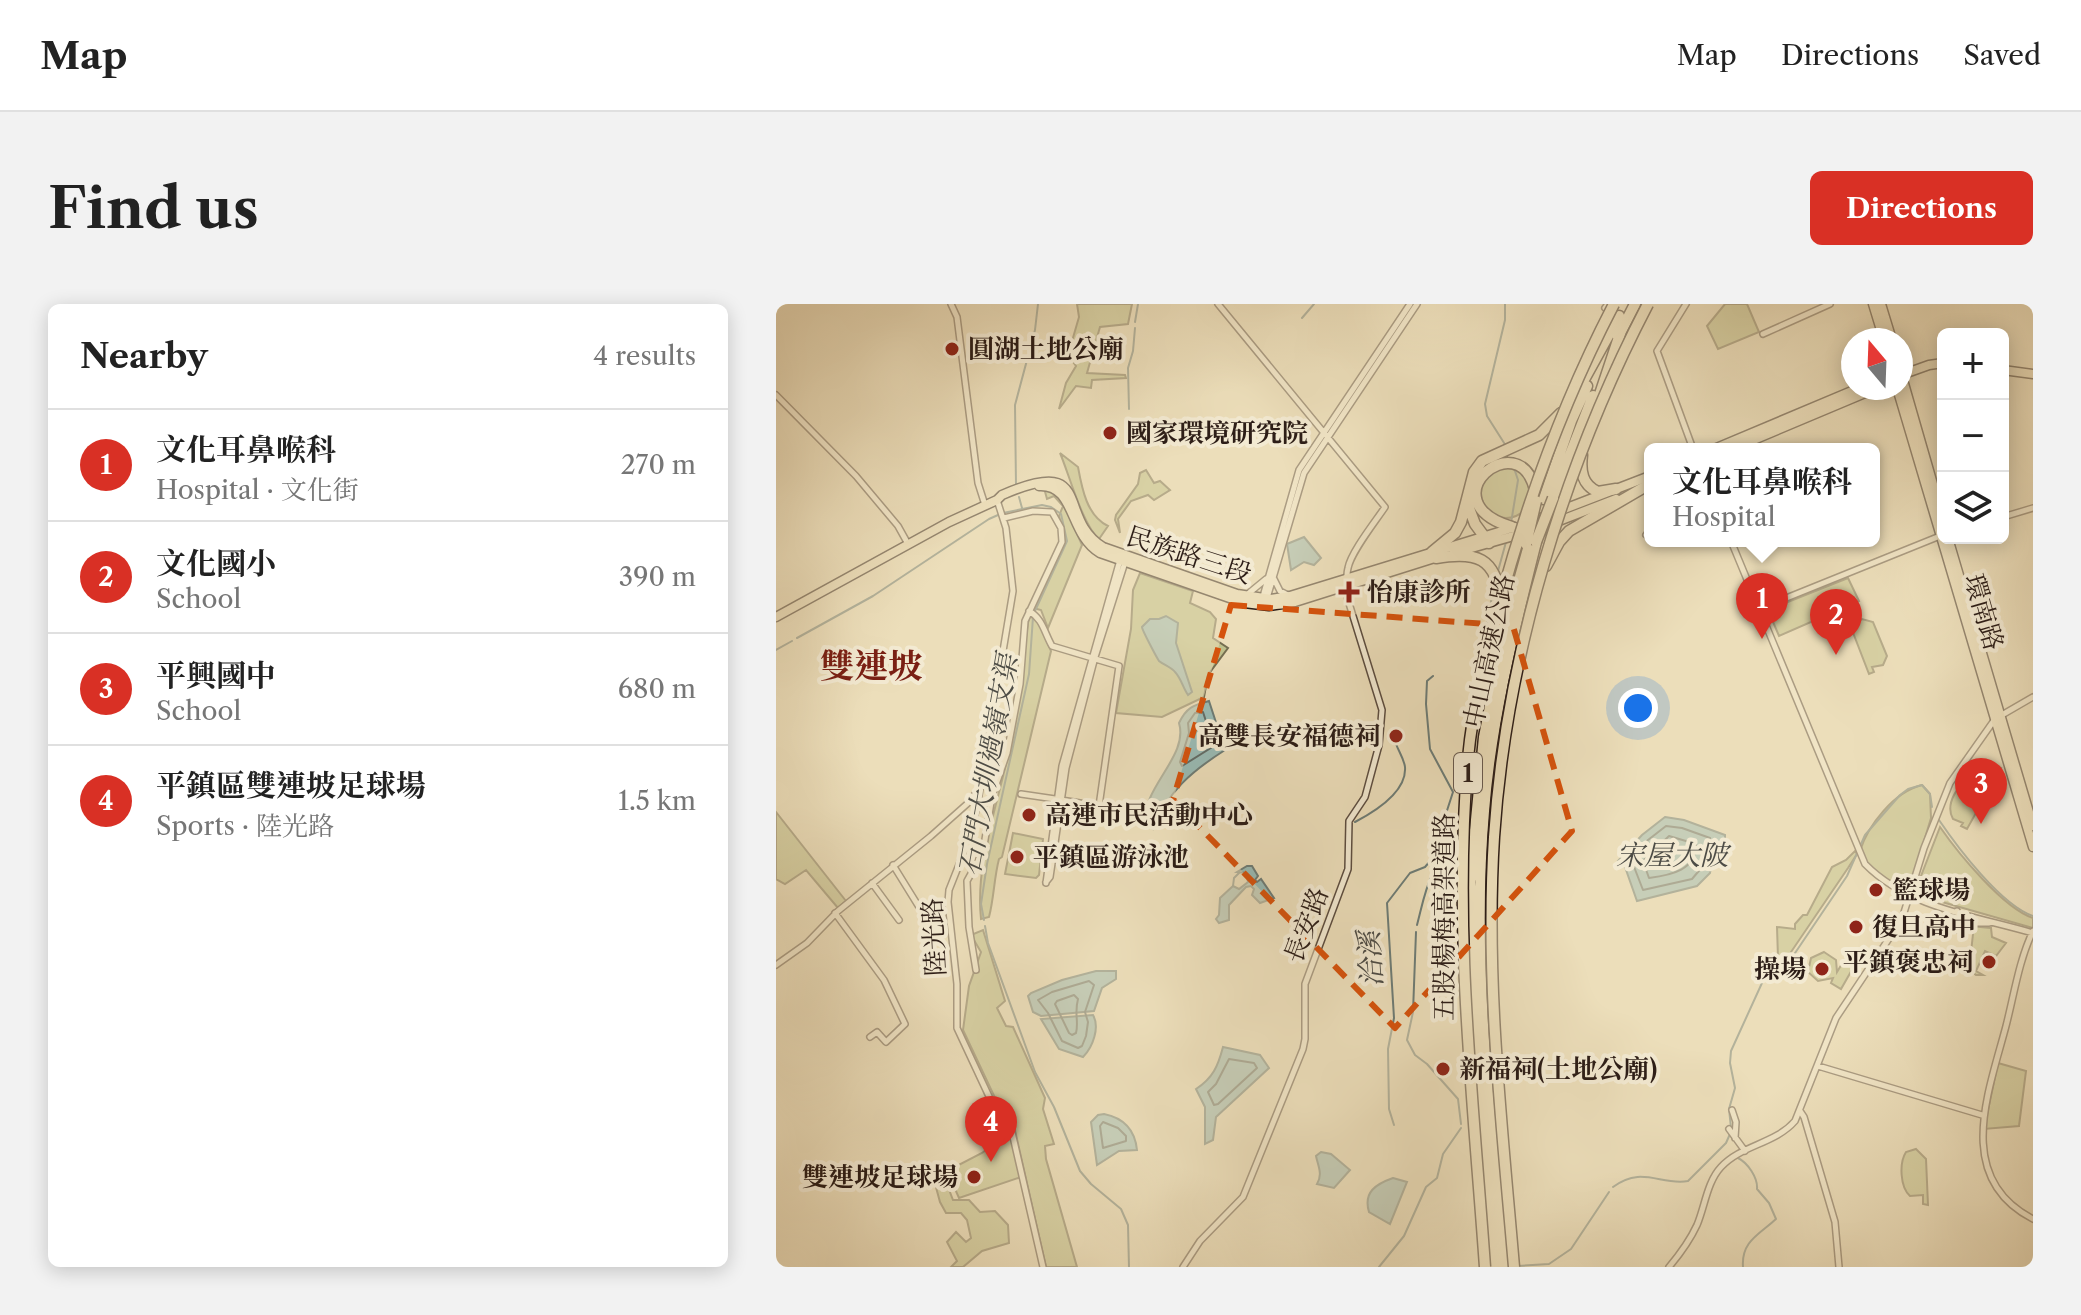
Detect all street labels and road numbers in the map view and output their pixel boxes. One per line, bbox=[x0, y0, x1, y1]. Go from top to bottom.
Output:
street label: 民族路三段 bbox=[1122, 520, 1256, 590]
street label: 環南路 bbox=[1958, 570, 2010, 654]
street label: 中山高速公路 bbox=[1457, 571, 1521, 731]
road number: 1 bbox=[1454, 753, 1482, 793]
street label: 五股楊梅高架道路 bbox=[1428, 813, 1460, 1021]
street label: 長安路 bbox=[1277, 883, 1335, 967]
street label: 陸光路 bbox=[916, 897, 952, 977]

